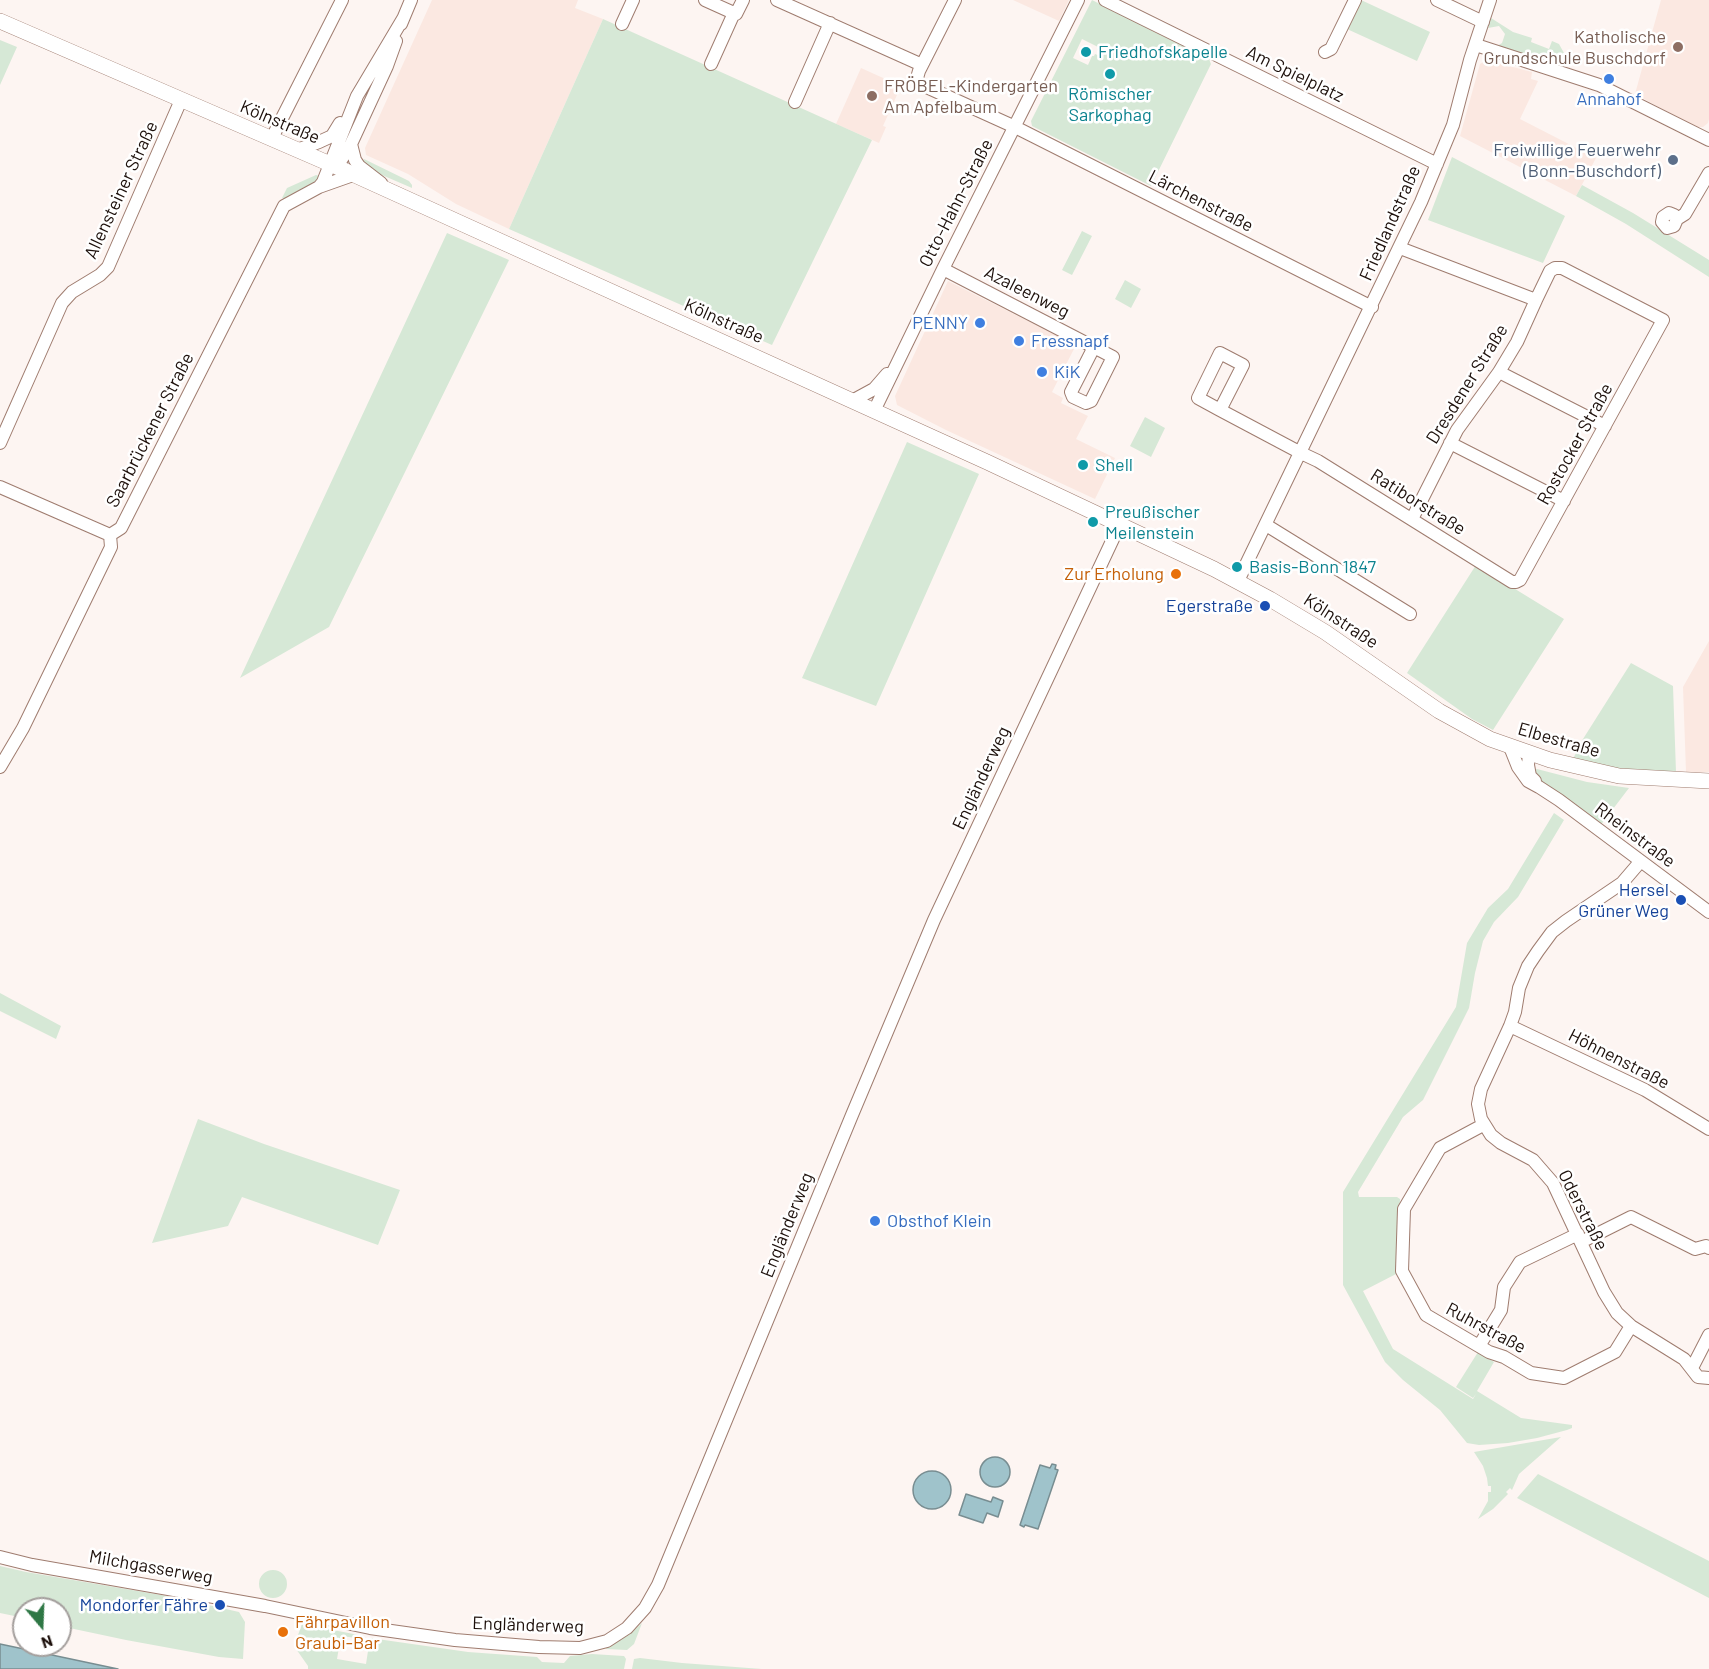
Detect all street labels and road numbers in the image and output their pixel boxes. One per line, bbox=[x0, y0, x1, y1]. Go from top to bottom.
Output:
street label: Am Spielplatz bbox=[1243, 41, 1347, 107]
street label: Kölnstraße bbox=[237, 96, 323, 148]
street label: Allensteiner Straße bbox=[80, 118, 162, 262]
street label: Otto-Hahn-Straße bbox=[914, 135, 998, 271]
street label: Friedlandstraße bbox=[1355, 162, 1425, 284]
street label: Lärchenstraße bbox=[1145, 165, 1257, 237]
street label: Azaleenweg bbox=[981, 261, 1073, 323]
street label: Kölnstraße bbox=[681, 294, 767, 348]
street label: Dresdener Straße bbox=[1422, 320, 1512, 448]
street label: Saarbrückener Straße bbox=[102, 349, 198, 511]
street label: Rostocker Straße bbox=[1533, 379, 1617, 509]
street label: Ratiborstraße bbox=[1367, 464, 1469, 540]
street label: Kölnstraße bbox=[1300, 589, 1382, 653]
street label: Elbestraße bbox=[1515, 718, 1603, 762]
street label: Engländerweg bbox=[948, 723, 1014, 833]
street label: Rheinstraße bbox=[1591, 798, 1679, 872]
street label: Höhnenstraße bbox=[1565, 1024, 1673, 1094]
street label: Oderstraße bbox=[1553, 1166, 1613, 1254]
street label: Engländerweg bbox=[756, 1169, 818, 1281]
street label: Ruhrstraße bbox=[1442, 1298, 1530, 1358]
street label: Milchgasserweg bbox=[88, 1546, 214, 1588]
street label: Engländerweg bbox=[472, 1612, 584, 1638]

